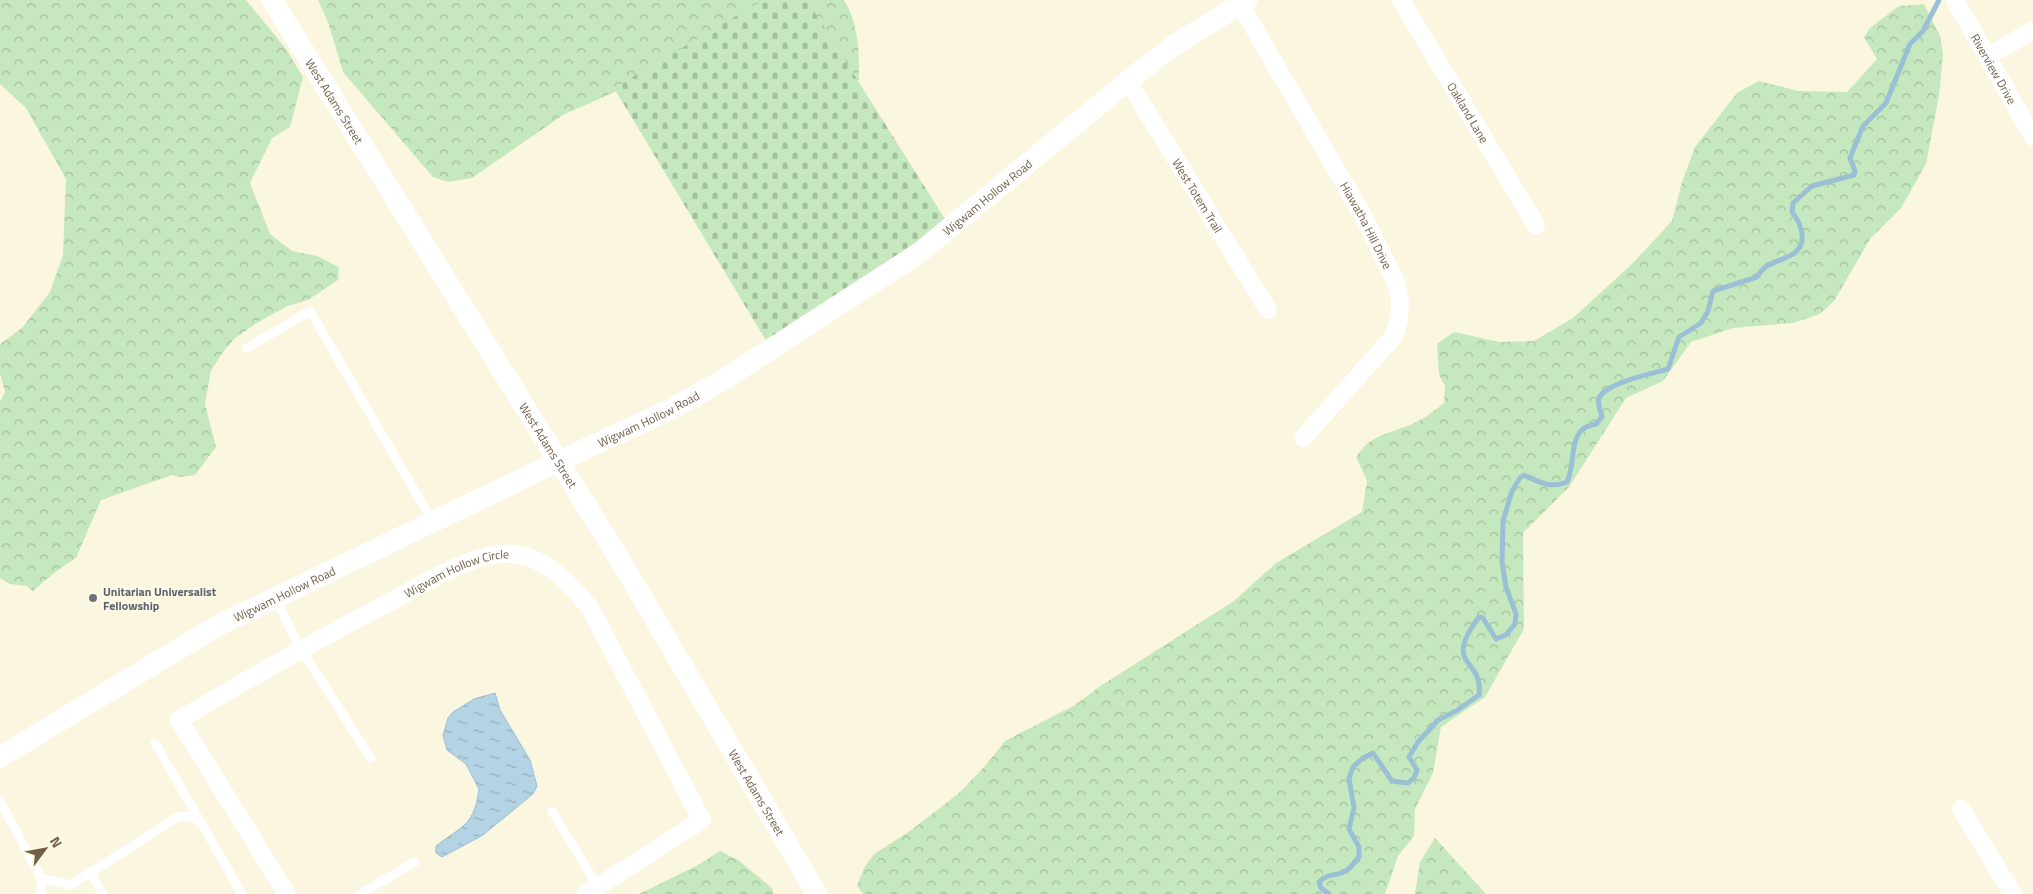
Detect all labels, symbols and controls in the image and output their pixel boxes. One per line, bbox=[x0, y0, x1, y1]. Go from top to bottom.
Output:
street label: Riverview Drive bbox=[1966, 30, 2022, 107]
street label: West Adams Street bbox=[301, 55, 369, 148]
street label: Oakland Lane bbox=[1443, 78, 1494, 146]
street label: Wigwam Hollow Road bbox=[938, 154, 1036, 240]
street label: West Totem Trail bbox=[1168, 154, 1228, 236]
street label: Hiawatha Hill Drive bbox=[1336, 178, 1397, 272]
street label: Wigwam Hollow Road bbox=[594, 386, 703, 451]
street label: West Adams Street bbox=[515, 399, 583, 492]
street label: Wigwam Hollow Circle bbox=[400, 544, 509, 602]
street label: Wigwam Hollow Road bbox=[230, 561, 338, 626]
place label: Unitarian Universalist Fellowship bbox=[103, 582, 217, 615]
marker: Unitarian Universalist Fellowship bbox=[87, 592, 99, 604]
street label: West Adams Street bbox=[724, 745, 790, 840]
north arrow bbox=[20, 824, 70, 874]
text: N bbox=[45, 832, 68, 852]

